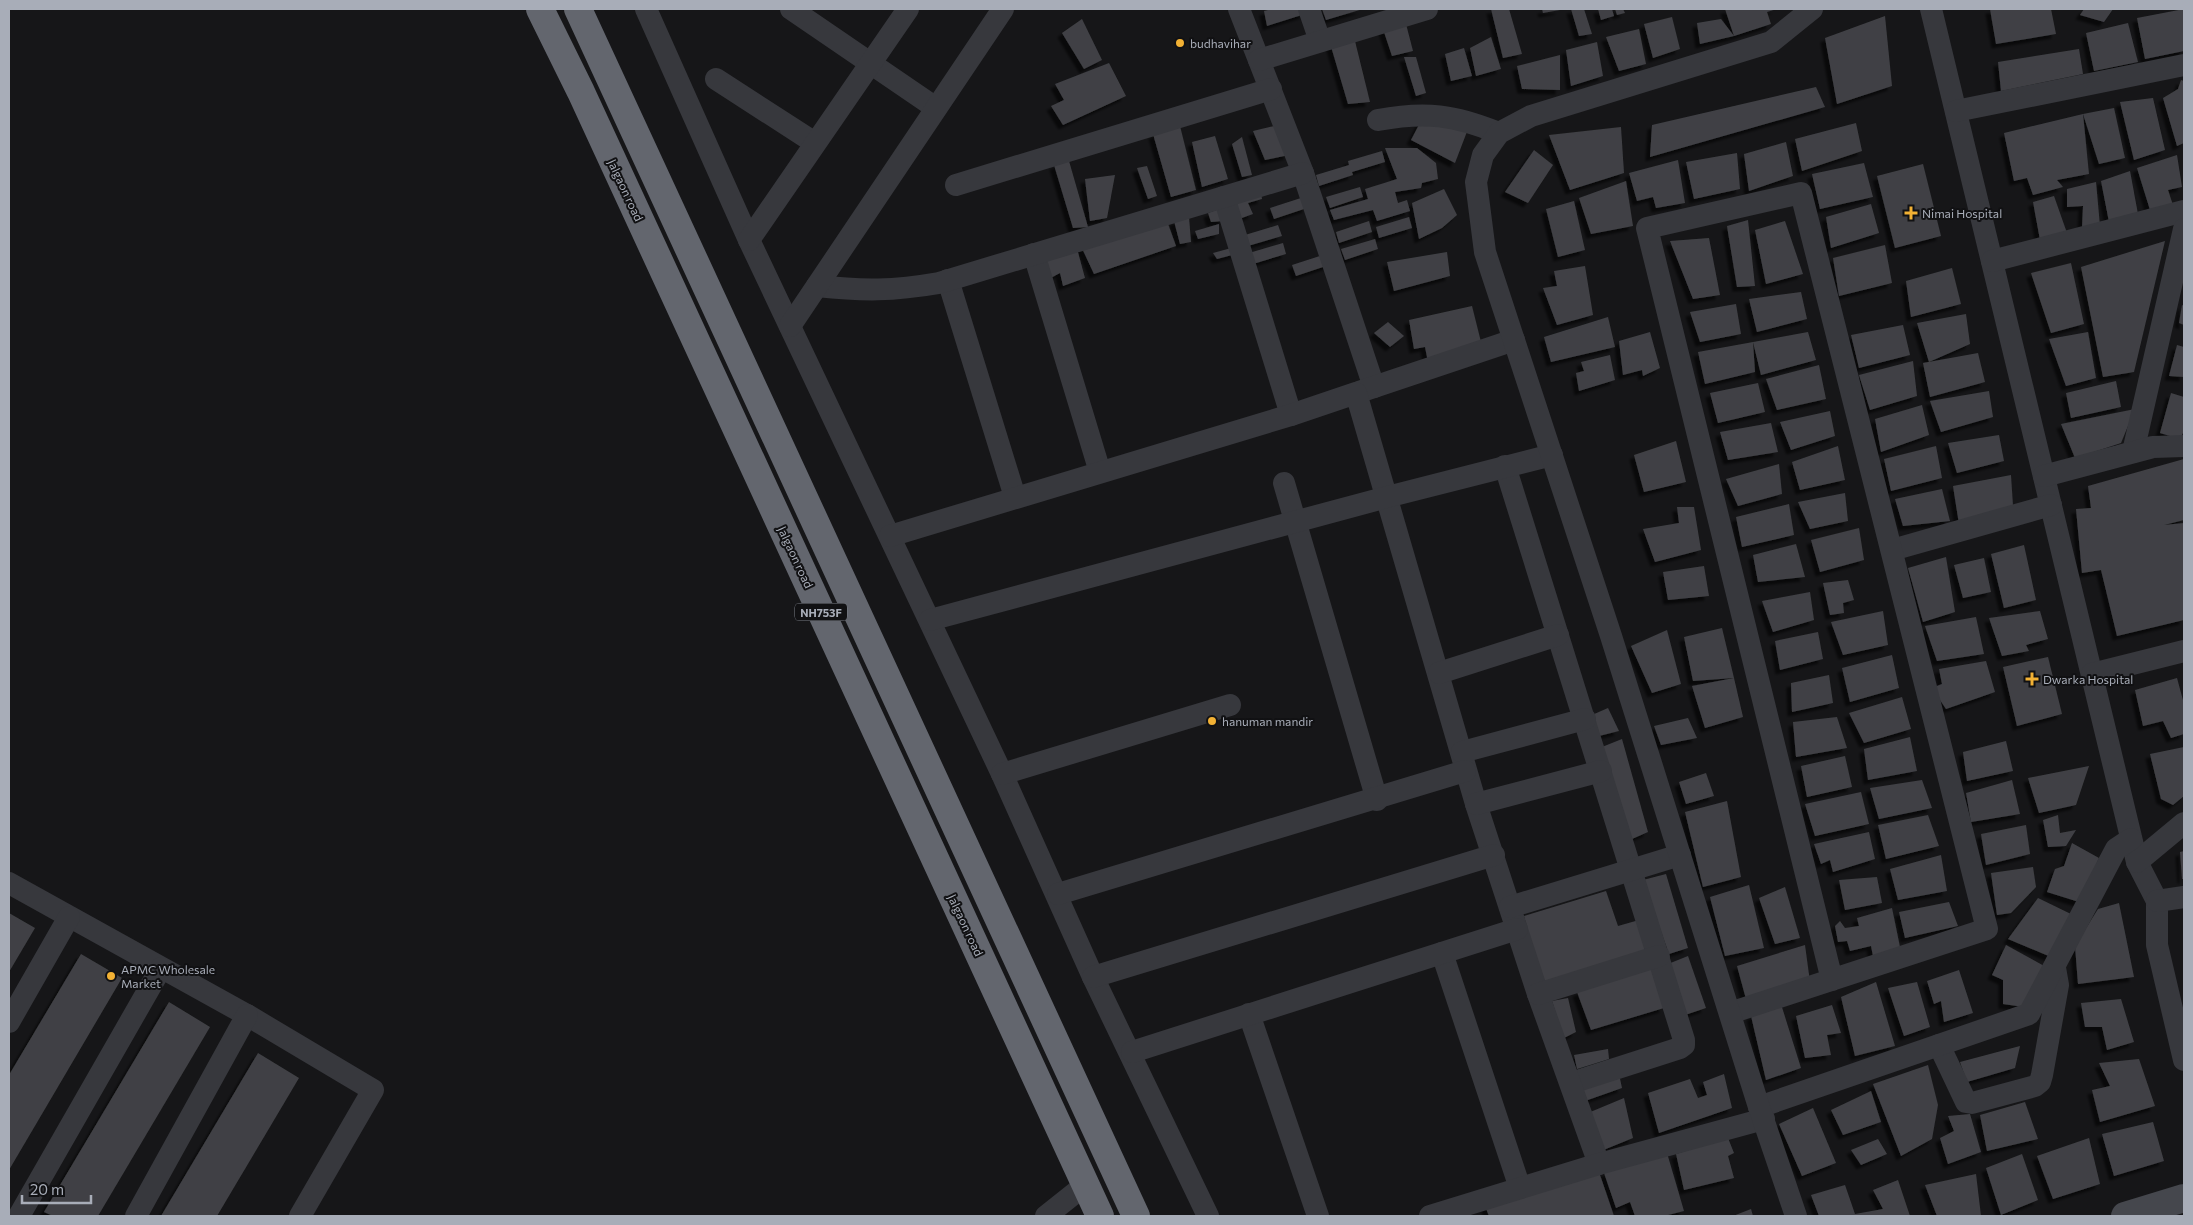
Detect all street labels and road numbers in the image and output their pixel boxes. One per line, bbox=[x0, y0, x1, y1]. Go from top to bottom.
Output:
street label: Jalgaon road bbox=[605, 157, 646, 224]
street label: Jalgaon road bbox=[775, 524, 816, 591]
road number: NH753F bbox=[795, 604, 847, 620]
street label: Jalgaon road bbox=[945, 892, 986, 959]

